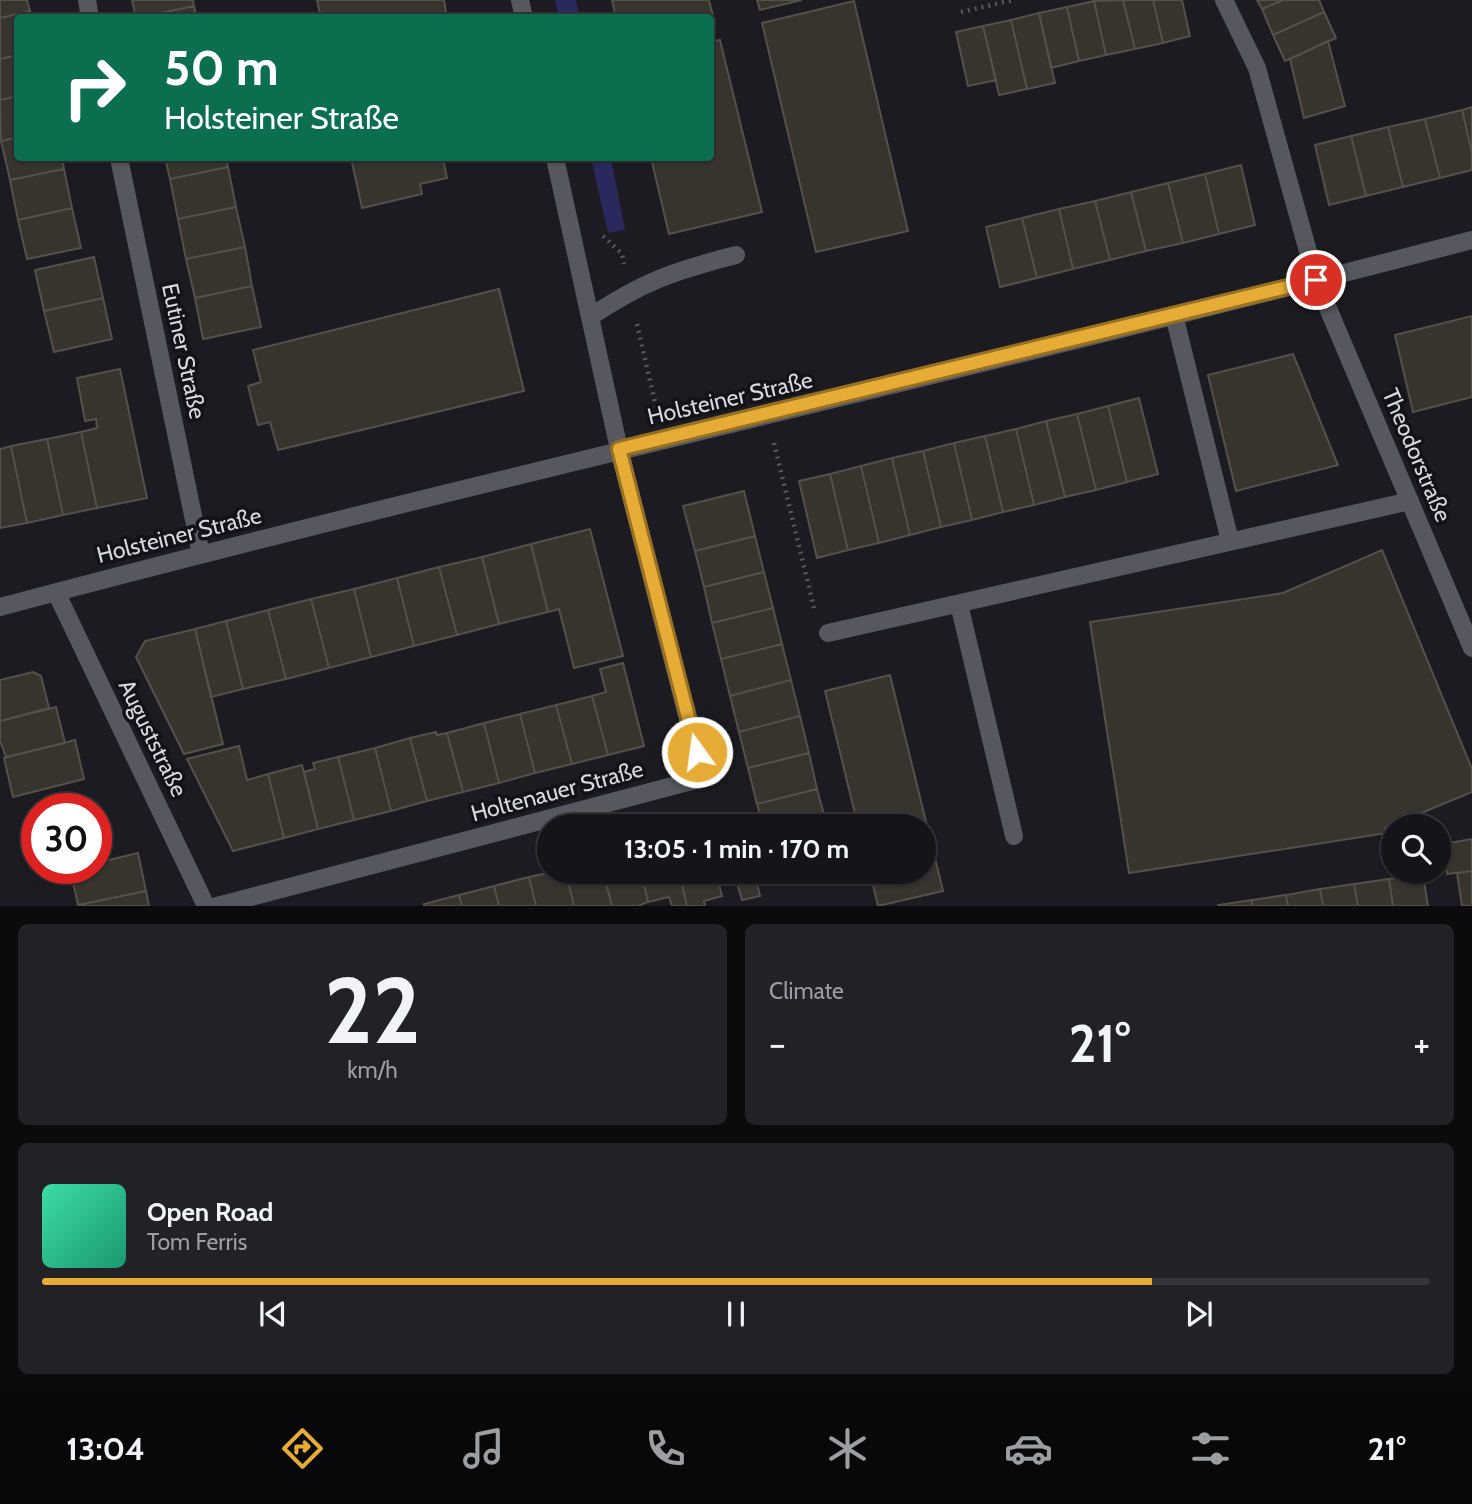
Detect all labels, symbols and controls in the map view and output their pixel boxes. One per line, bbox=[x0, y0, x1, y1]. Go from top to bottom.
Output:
text: 50 m bbox=[164, 38, 279, 97]
icon: right bbox=[49, 42, 140, 133]
text: Holsteiner Straße bbox=[164, 98, 399, 137]
pin bbox=[1286, 250, 1346, 310]
icon: arrive bbox=[1297, 261, 1335, 299]
street label: Eutiner Straße bbox=[156, 281, 212, 422]
street label: Holsteiner Straße bbox=[645, 365, 816, 431]
street label: Theodorstraße bbox=[1376, 384, 1458, 526]
street label: Holsteiner Straße bbox=[94, 501, 265, 569]
street label: Auguststraße bbox=[113, 675, 194, 801]
position arrow bbox=[660, 715, 734, 789]
street label: Holtenauer Straße bbox=[468, 754, 647, 827]
speed limit sign: 30 bbox=[21, 793, 112, 884]
map controls bbox=[1381, 814, 1451, 884]
button: search bbox=[1381, 814, 1451, 884]
text: 13:05 · 1 min · 170 m bbox=[624, 833, 849, 865]
text: 22 bbox=[324, 955, 421, 1066]
text: Climate bbox=[769, 977, 844, 1005]
text: 21° bbox=[1069, 1012, 1130, 1075]
text: − bbox=[769, 1020, 786, 1067]
text: + bbox=[1413, 1020, 1430, 1067]
text: km/h bbox=[347, 1056, 398, 1084]
text: Open Road bbox=[147, 1196, 273, 1228]
text: Tom Ferris bbox=[147, 1228, 247, 1256]
icon: previous bbox=[254, 1295, 292, 1333]
icon: pause bbox=[717, 1295, 755, 1333]
icon: next bbox=[1180, 1295, 1218, 1333]
icon: directions bbox=[278, 1424, 327, 1473]
icon: music bbox=[459, 1424, 508, 1473]
icon: phone bbox=[641, 1424, 690, 1473]
icon: climate bbox=[823, 1424, 872, 1473]
icon: car bbox=[1004, 1424, 1053, 1473]
icon: filters bbox=[1186, 1424, 1235, 1473]
text: 13:04 bbox=[66, 1429, 145, 1468]
text: 21° bbox=[1368, 1429, 1406, 1468]

